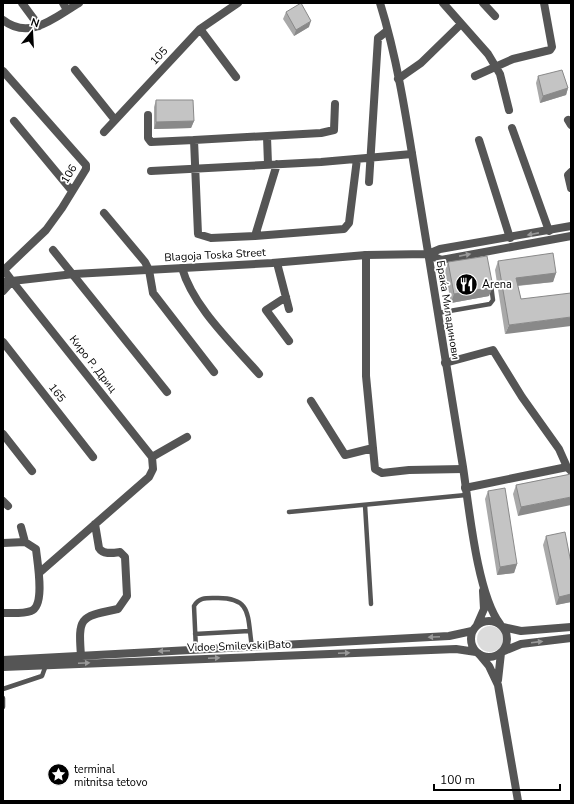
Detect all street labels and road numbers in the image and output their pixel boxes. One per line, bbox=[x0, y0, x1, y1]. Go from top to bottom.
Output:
street label: 105 bbox=[147, 43, 172, 68]
street label: 106 bbox=[58, 161, 81, 186]
street label: Blagoja Toska Street bbox=[164, 245, 266, 265]
street label: Браќа Миладинови bbox=[433, 259, 463, 361]
street label: Киро Р. Дриц bbox=[66, 332, 120, 396]
street label: 165 bbox=[45, 381, 69, 406]
street label: Vidoe Smilevski Bato bbox=[186, 637, 291, 655]

